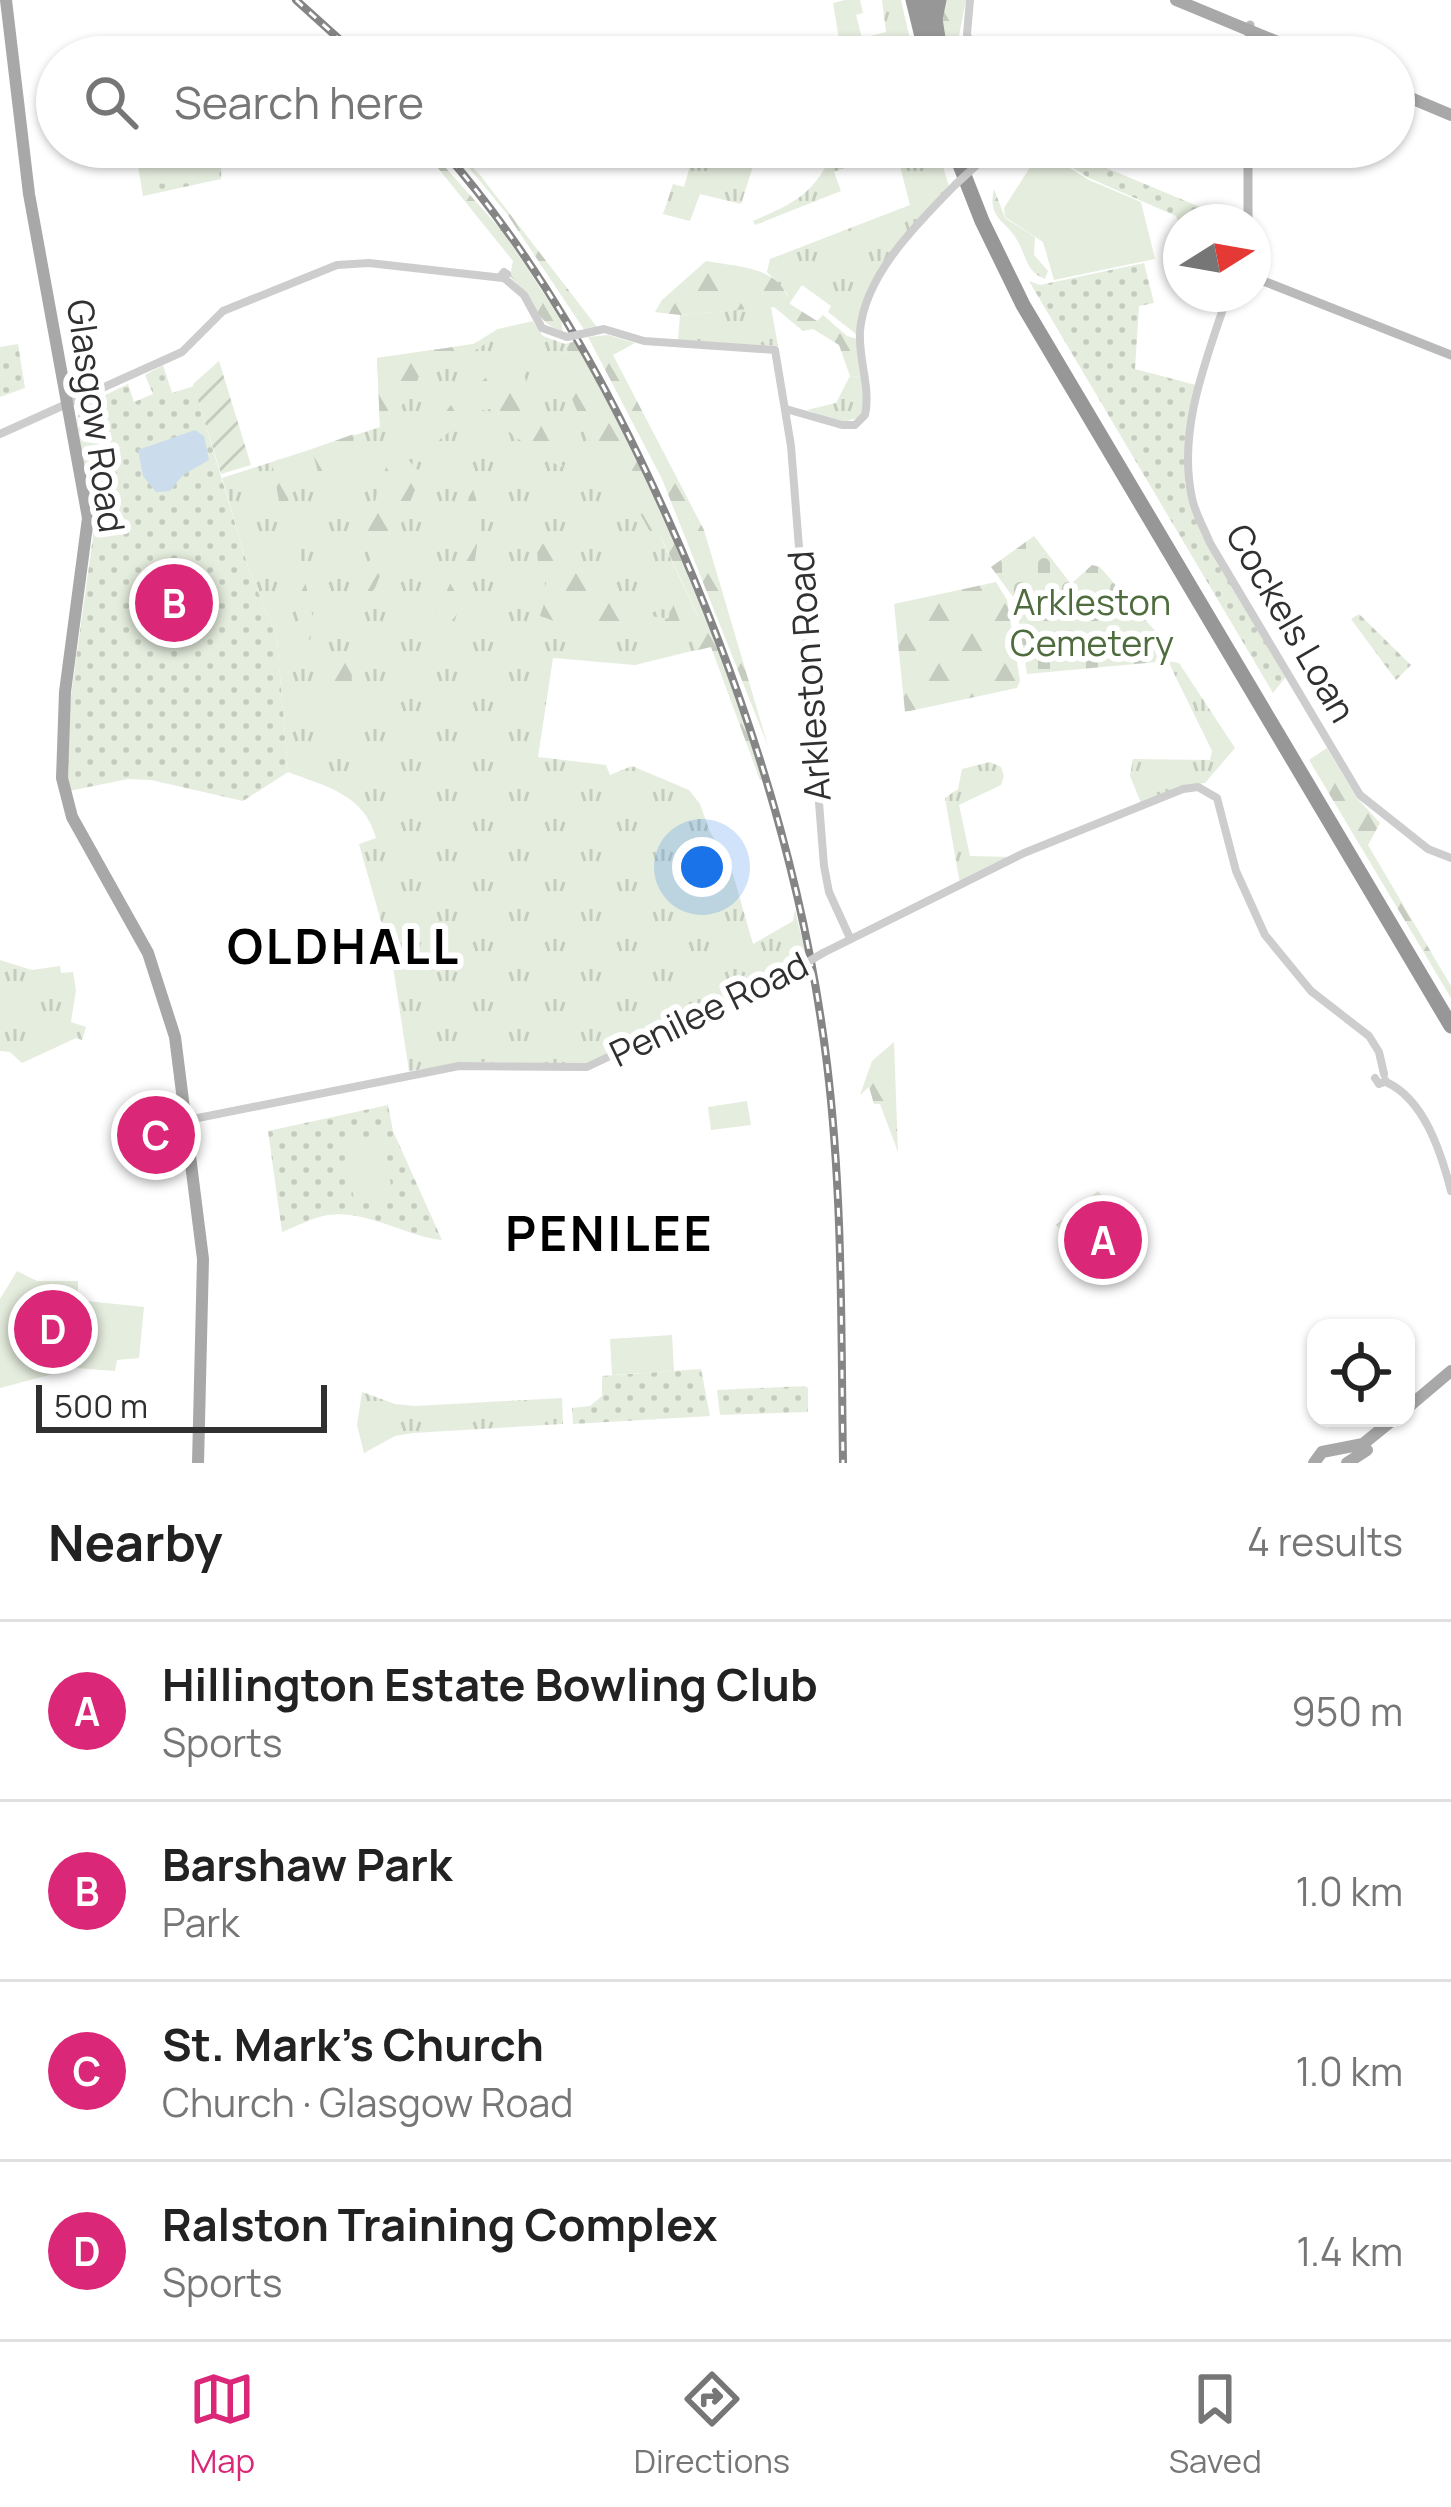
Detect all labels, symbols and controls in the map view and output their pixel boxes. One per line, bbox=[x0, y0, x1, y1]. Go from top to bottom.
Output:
search box bbox=[36, 36, 1415, 168]
icon: search bbox=[78, 69, 144, 135]
text: Search here bbox=[174, 71, 424, 133]
north arrow bbox=[1163, 204, 1271, 312]
street label: Glasgow Road bbox=[56, 296, 137, 536]
street label: Cockels Loan bbox=[1215, 515, 1368, 731]
street label: Arkleston Road bbox=[775, 549, 842, 803]
pin: B bbox=[135, 558, 213, 648]
park label: Arkleston Cemetery bbox=[1010, 577, 1174, 667]
your location bbox=[672, 837, 732, 897]
district label: OLDHALL bbox=[227, 913, 461, 978]
street label: Penilee Road bbox=[601, 939, 816, 1078]
pin: C bbox=[117, 1090, 195, 1180]
pin: A bbox=[1064, 1195, 1142, 1285]
district label: PENILEE bbox=[505, 1200, 715, 1265]
pin: D bbox=[14, 1284, 92, 1374]
map controls bbox=[1307, 1319, 1415, 1427]
button: locate bbox=[1307, 1319, 1415, 1427]
scale bar bbox=[36, 1379, 327, 1432]
text: 500 m bbox=[54, 1383, 148, 1428]
text: Nearby bbox=[48, 1507, 223, 1576]
text: 4 results bbox=[1247, 1514, 1403, 1568]
text: Hillington Estate Bowling Club bbox=[162, 1653, 818, 1715]
text: A bbox=[74, 1684, 100, 1738]
text: 950 m bbox=[1292, 1684, 1403, 1738]
text: Sports bbox=[162, 1715, 282, 1769]
text: Barshaw Park bbox=[162, 1833, 452, 1895]
text: B bbox=[75, 1864, 99, 1918]
text: 1.0 km bbox=[1295, 1864, 1403, 1918]
text: Park bbox=[162, 1895, 240, 1949]
text: St. Mark's Church bbox=[162, 2013, 544, 2075]
text: C bbox=[73, 2044, 101, 2098]
text: 1.0 km bbox=[1295, 2044, 1403, 2098]
text: Church · Glasgow Road bbox=[162, 2075, 573, 2129]
text: Ralston Training Complex bbox=[162, 2193, 717, 2255]
text: D bbox=[73, 2224, 101, 2278]
text: 1.4 km bbox=[1296, 2224, 1403, 2278]
text: Sports bbox=[162, 2255, 282, 2309]
tab: Map bbox=[189, 2366, 255, 2483]
tab: Directions bbox=[634, 2366, 790, 2483]
tab: Saved bbox=[1169, 2366, 1262, 2483]

